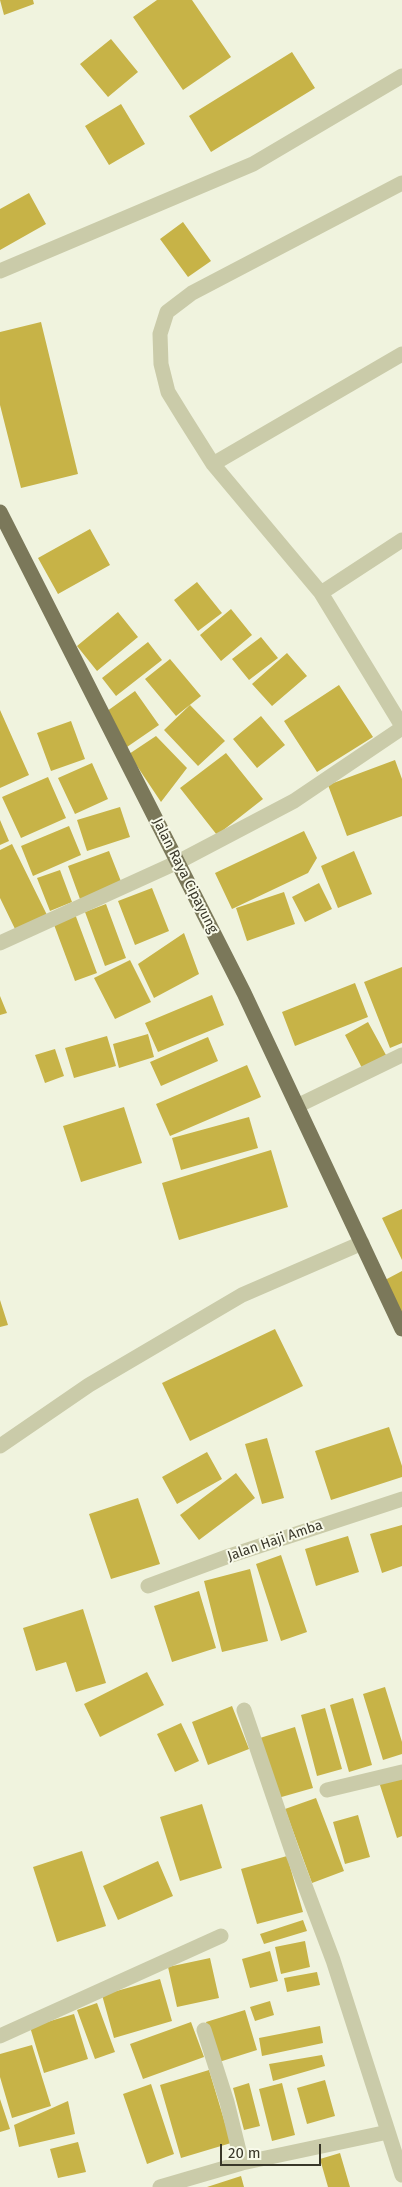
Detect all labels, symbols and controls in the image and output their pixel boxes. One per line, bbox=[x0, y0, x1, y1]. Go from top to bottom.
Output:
street label: Jalan Raya Cipayung bbox=[149, 816, 221, 936]
street label: Jalan Haji Amba bbox=[225, 1517, 325, 1565]
scale bar bbox=[222, 2134, 323, 2166]
text: 20 m bbox=[228, 2144, 261, 2162]

